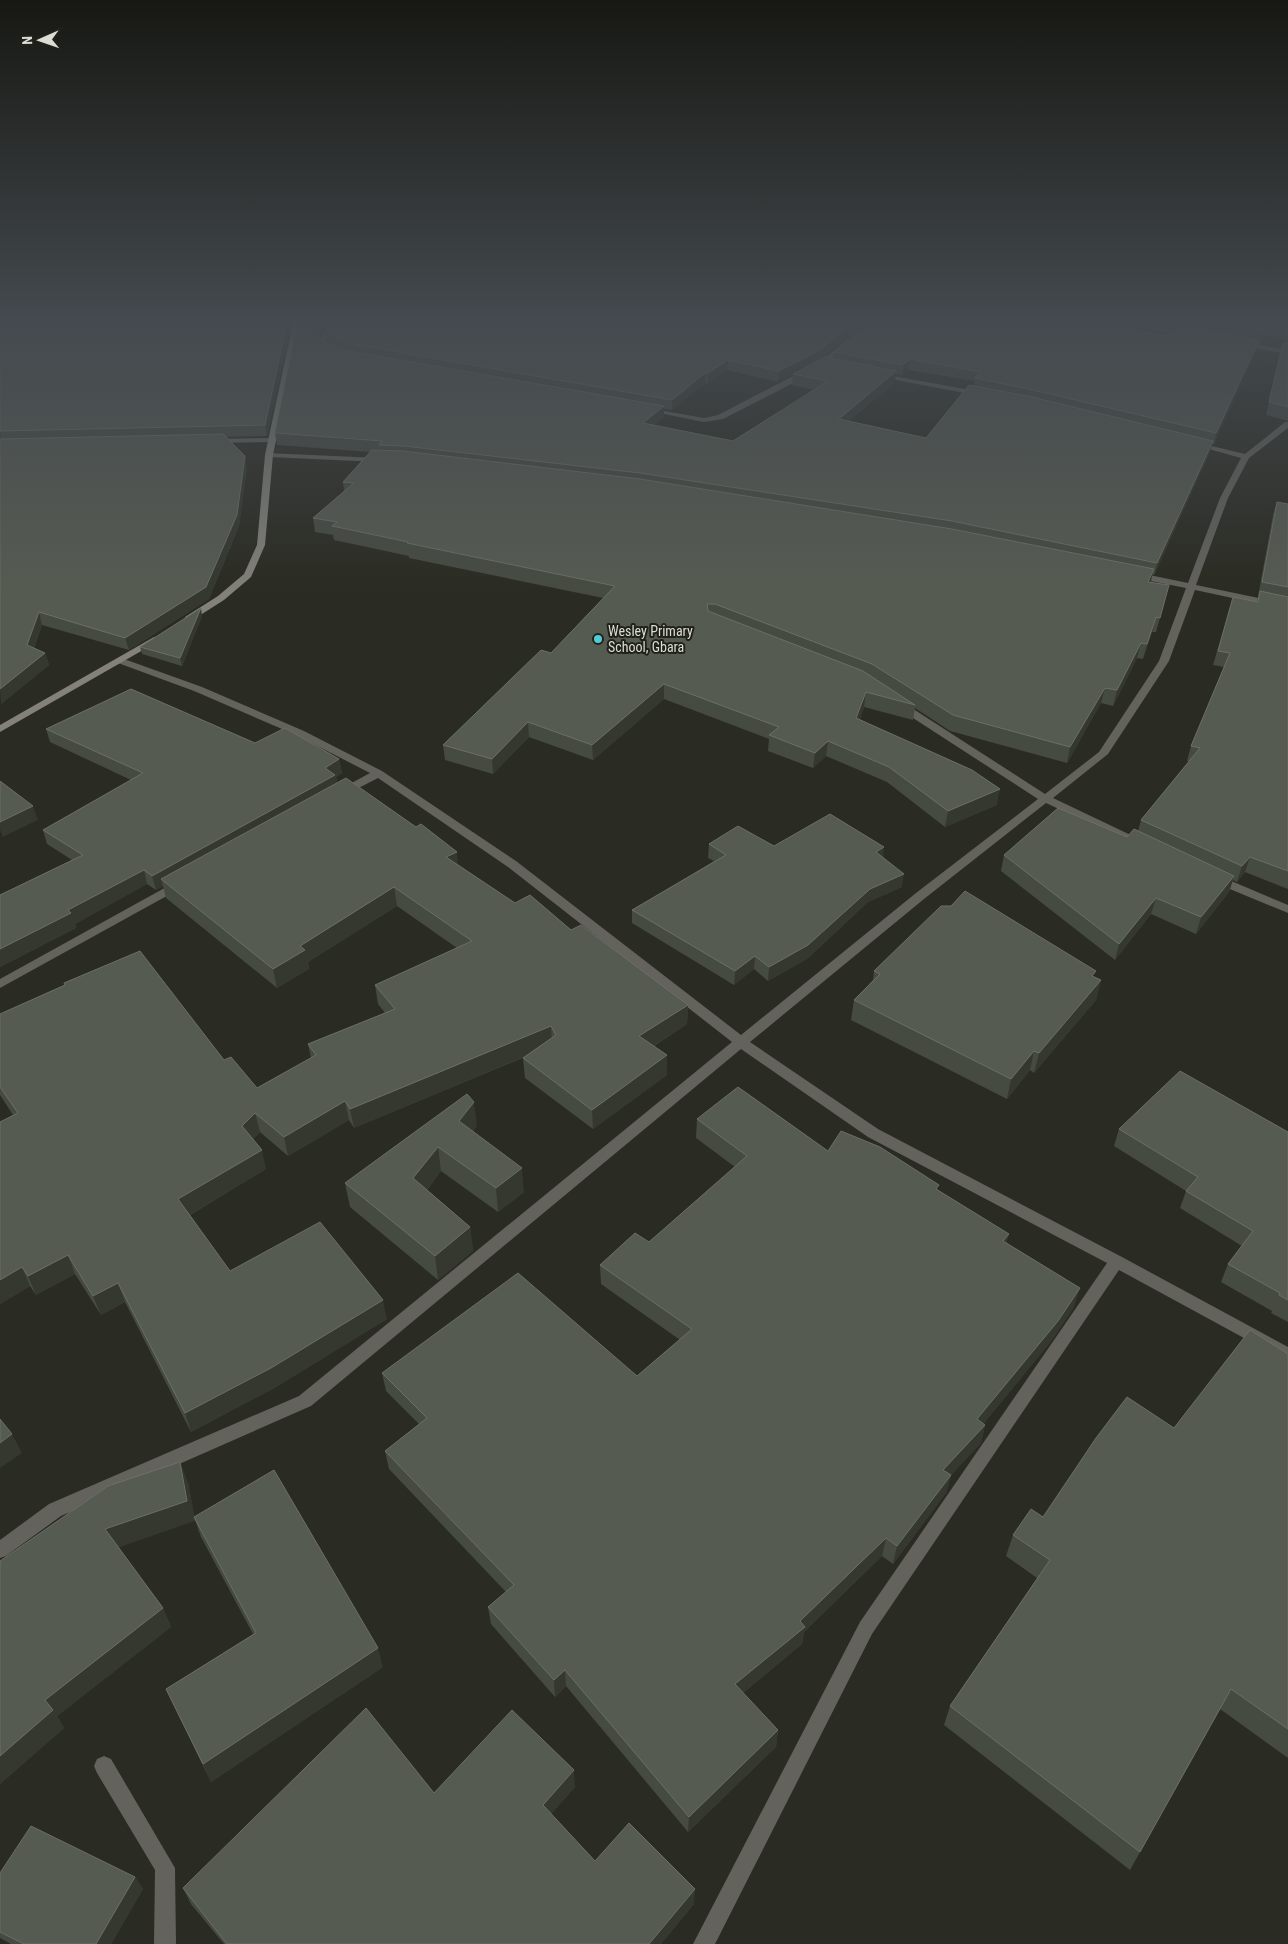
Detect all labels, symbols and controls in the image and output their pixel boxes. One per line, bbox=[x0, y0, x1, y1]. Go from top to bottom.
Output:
north arrow bbox=[15, 15, 65, 65]
text: N bbox=[19, 36, 35, 45]
place label: Wesley Primary School, Gbara bbox=[608, 623, 693, 655]
marker: Wesley Primary School, Gbara bbox=[592, 633, 604, 645]

